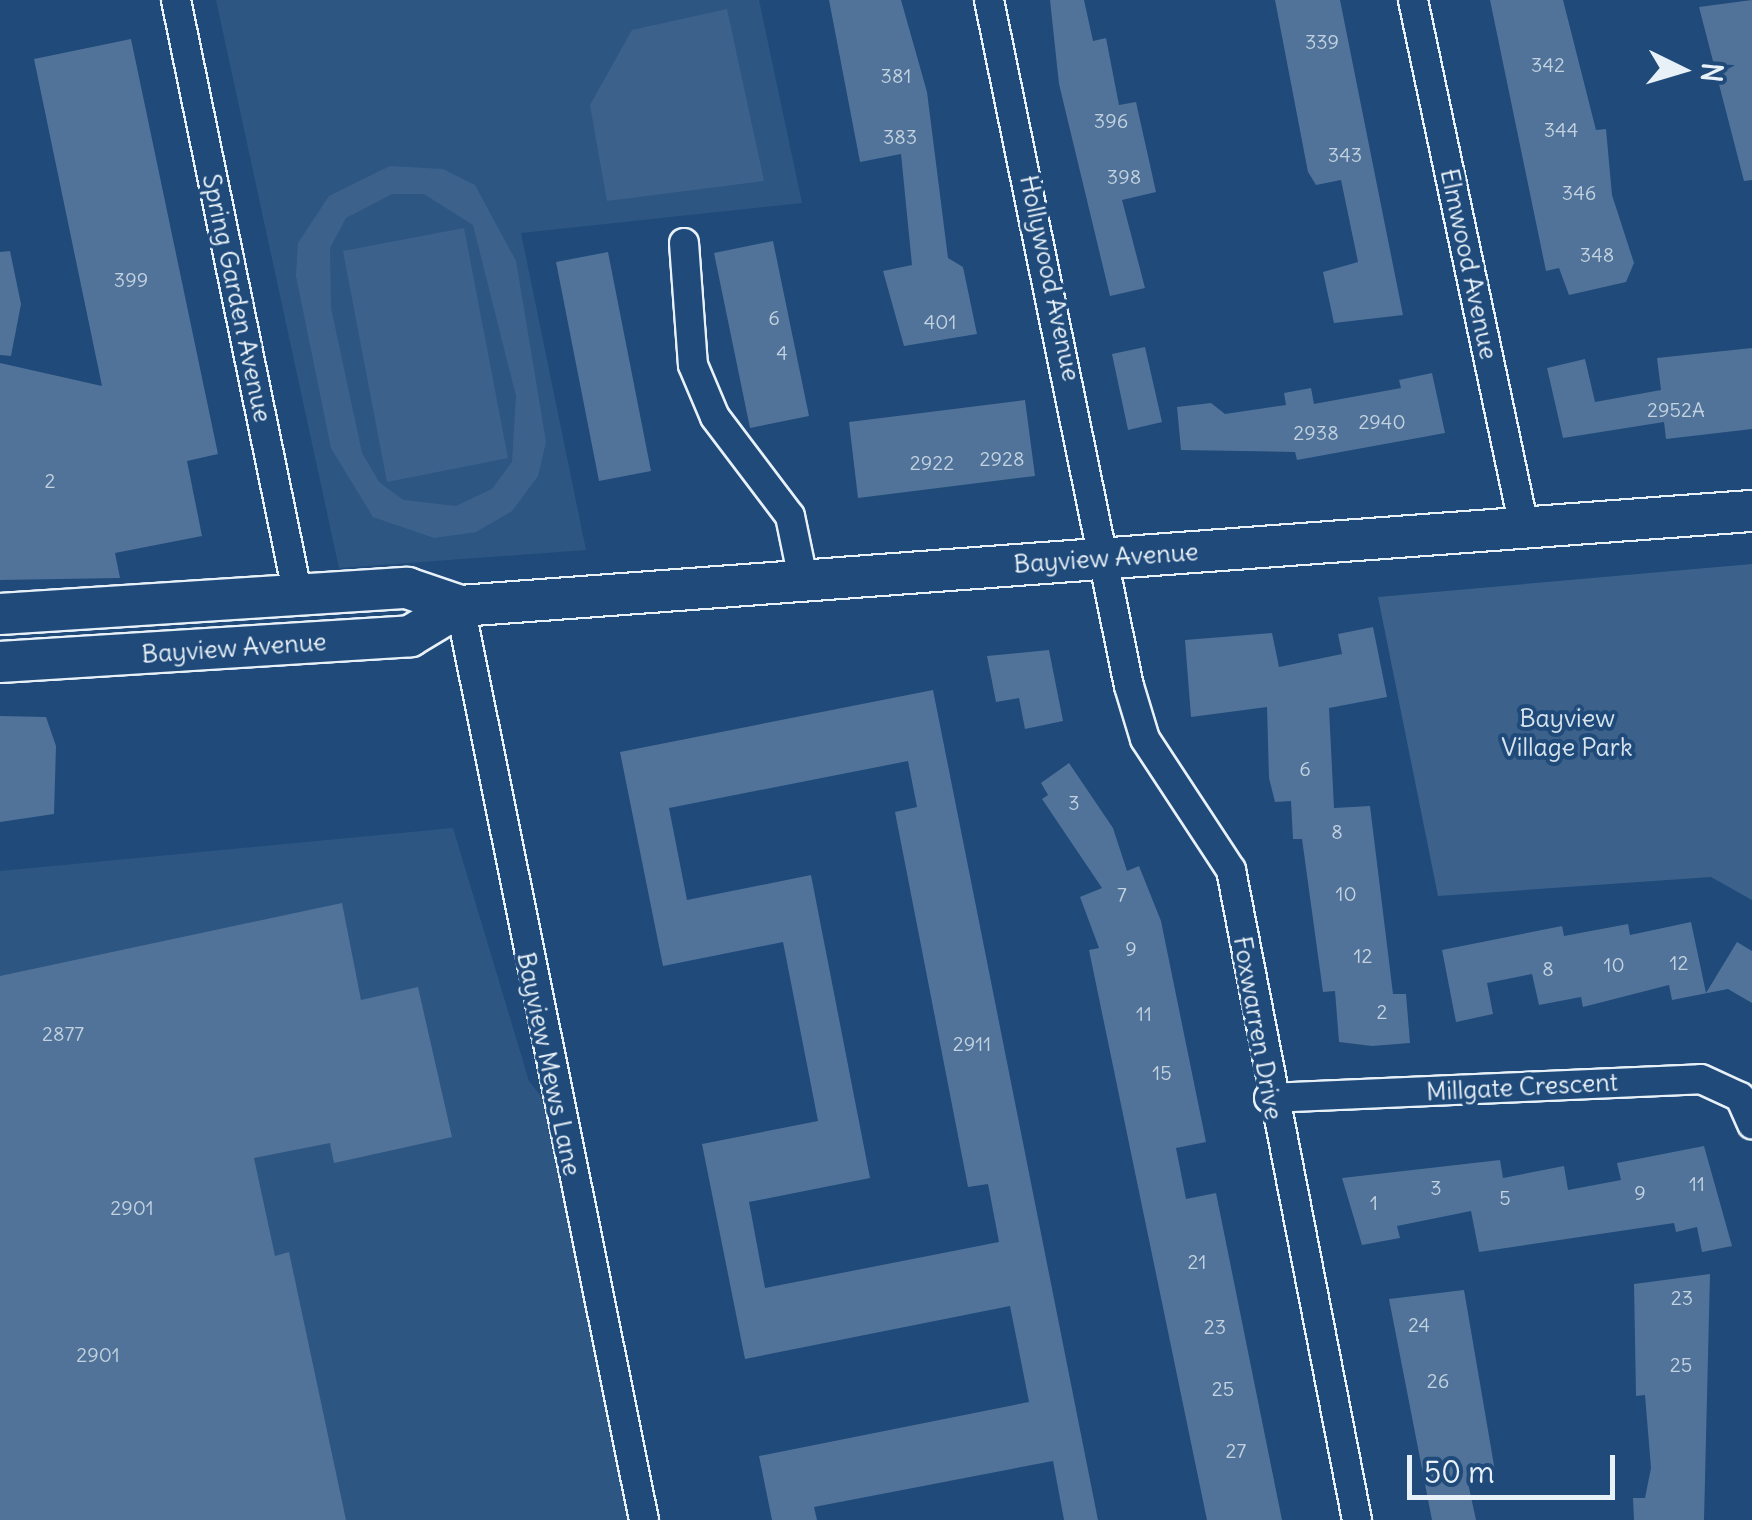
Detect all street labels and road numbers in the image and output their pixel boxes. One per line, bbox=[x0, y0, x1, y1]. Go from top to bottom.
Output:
street label: Elmwood Avenue bbox=[1434, 166, 1504, 362]
street label: Spring Garden Avenue bbox=[196, 171, 278, 425]
street label: Hollywood Avenue bbox=[1014, 172, 1086, 384]
street label: Bayview Avenue bbox=[1013, 537, 1199, 579]
street label: Bayview Avenue bbox=[141, 627, 327, 669]
street label: Foxwarren Drive bbox=[1227, 934, 1289, 1122]
street label: Bayview Mews Lane bbox=[511, 950, 587, 1178]
street label: Millgate Crescent bbox=[1425, 1067, 1619, 1107]

